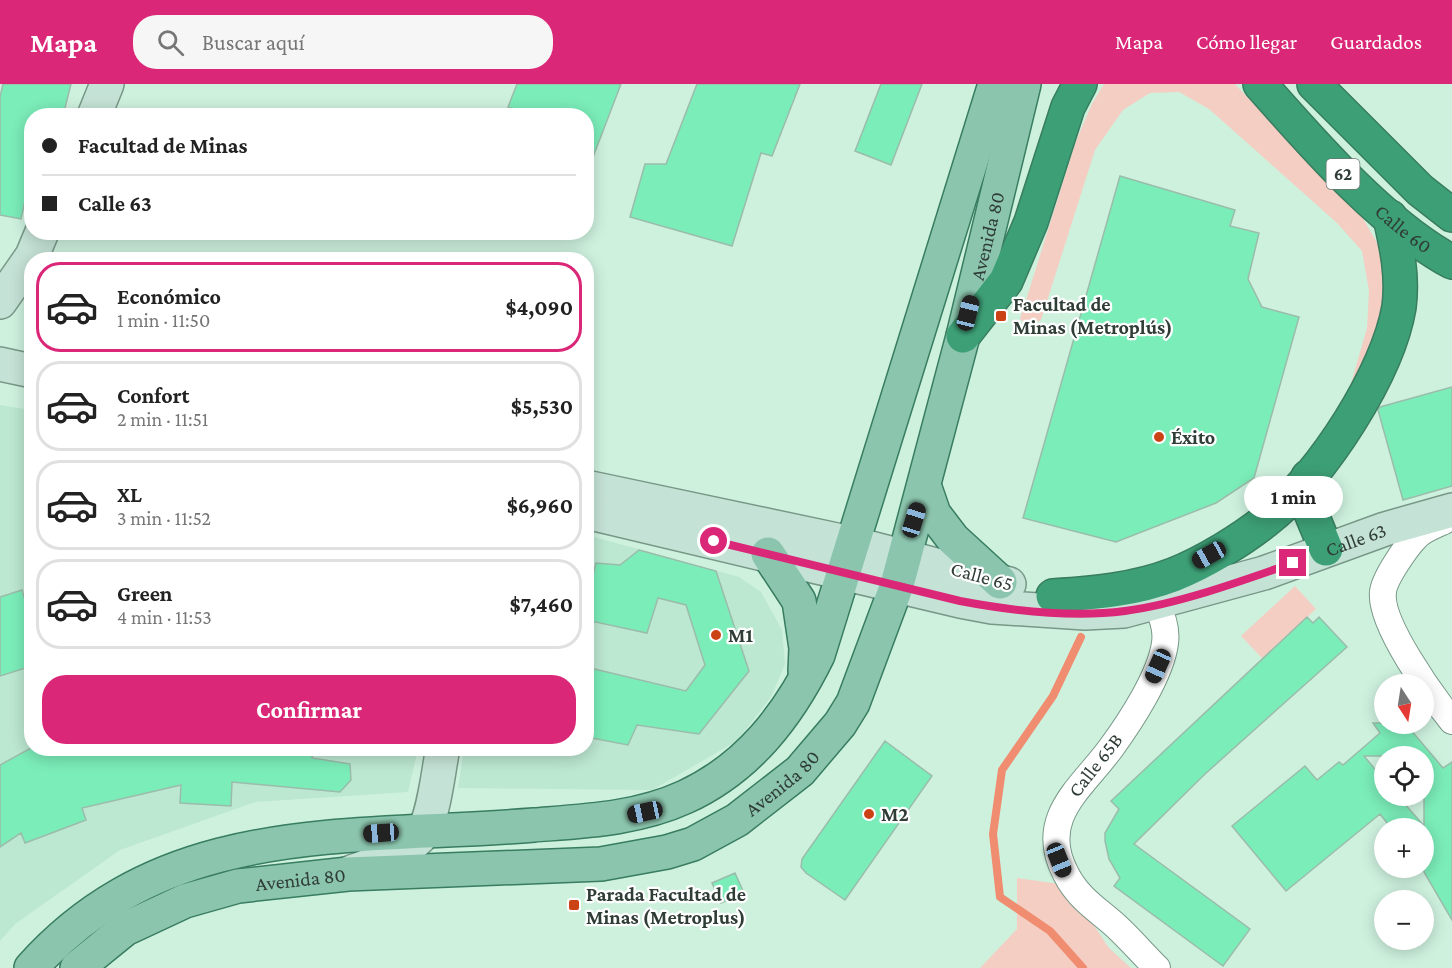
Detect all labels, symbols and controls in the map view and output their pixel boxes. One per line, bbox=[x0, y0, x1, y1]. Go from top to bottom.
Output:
search box bbox=[133, 15, 553, 69]
icon: search bbox=[154, 26, 187, 59]
text: Mapa bbox=[30, 27, 97, 58]
text: Buscar aquí bbox=[202, 30, 305, 55]
text: Mapa bbox=[1115, 30, 1163, 54]
text: Cómo llegar bbox=[1196, 30, 1297, 54]
text: Guardados bbox=[1330, 30, 1422, 54]
text: Facultad de Minas bbox=[78, 133, 247, 158]
road number: 62 bbox=[1326, 159, 1360, 189]
street label: Avenida 80 bbox=[966, 190, 1009, 283]
text: Calle 63 bbox=[78, 191, 152, 216]
street label: Calle 60 bbox=[1371, 200, 1436, 258]
icon: car bbox=[45, 280, 99, 334]
text: Económico bbox=[117, 284, 221, 309]
car bbox=[955, 293, 981, 333]
place label: Facultad de Minas (Metroplús) bbox=[1013, 293, 1173, 339]
text: $4,090 bbox=[505, 295, 573, 320]
text: 1 min · 11:50 bbox=[117, 309, 210, 331]
marker: Facultad de Minas (Metroplús) bbox=[994, 309, 1008, 323]
icon: car bbox=[45, 379, 99, 433]
text: Confort bbox=[117, 383, 190, 408]
text: $5,530 bbox=[511, 394, 573, 419]
text: 2 min · 11:51 bbox=[117, 408, 208, 430]
place label: Éxito bbox=[1171, 426, 1215, 448]
marker: Éxito bbox=[1152, 430, 1166, 444]
callout: 1 min bbox=[1244, 476, 1342, 518]
icon: car bbox=[45, 478, 99, 532]
text: XL bbox=[117, 482, 142, 507]
text: 1 min bbox=[1271, 486, 1316, 508]
text: $6,960 bbox=[507, 493, 573, 518]
car bbox=[900, 500, 928, 540]
text: 3 min · 11:52 bbox=[117, 507, 211, 529]
street label: Calle 63 bbox=[1322, 519, 1389, 561]
route start bbox=[700, 527, 727, 554]
car bbox=[1189, 538, 1229, 572]
route end bbox=[1279, 549, 1306, 576]
street label: Calle 65 bbox=[949, 557, 1015, 595]
icon: car bbox=[45, 577, 99, 631]
text: Green bbox=[117, 581, 173, 606]
text: $7,460 bbox=[509, 592, 573, 617]
text: 4 min · 11:53 bbox=[117, 606, 212, 628]
place label: M1 bbox=[728, 624, 753, 646]
marker: M1 bbox=[709, 628, 723, 642]
car bbox=[1142, 646, 1174, 686]
north arrow bbox=[1374, 674, 1434, 734]
map controls bbox=[1374, 674, 1434, 950]
button: Confirmar bbox=[42, 675, 576, 744]
street label: Calle 65B bbox=[1063, 729, 1127, 801]
street label: Avenida 80 bbox=[741, 746, 824, 820]
button: locate bbox=[1374, 746, 1434, 806]
car bbox=[626, 799, 664, 825]
place label: M2 bbox=[881, 803, 909, 825]
marker: M2 bbox=[862, 807, 876, 821]
button: + bbox=[1374, 818, 1434, 878]
car bbox=[362, 823, 400, 843]
car bbox=[1044, 840, 1074, 880]
street label: Avenida 80 bbox=[254, 863, 347, 895]
place label: Parada Facultad de Minas (Metroplus) bbox=[586, 883, 746, 929]
button: − bbox=[1374, 890, 1434, 950]
marker: Parada Facultad de Minas (Metroplus) bbox=[567, 898, 581, 912]

